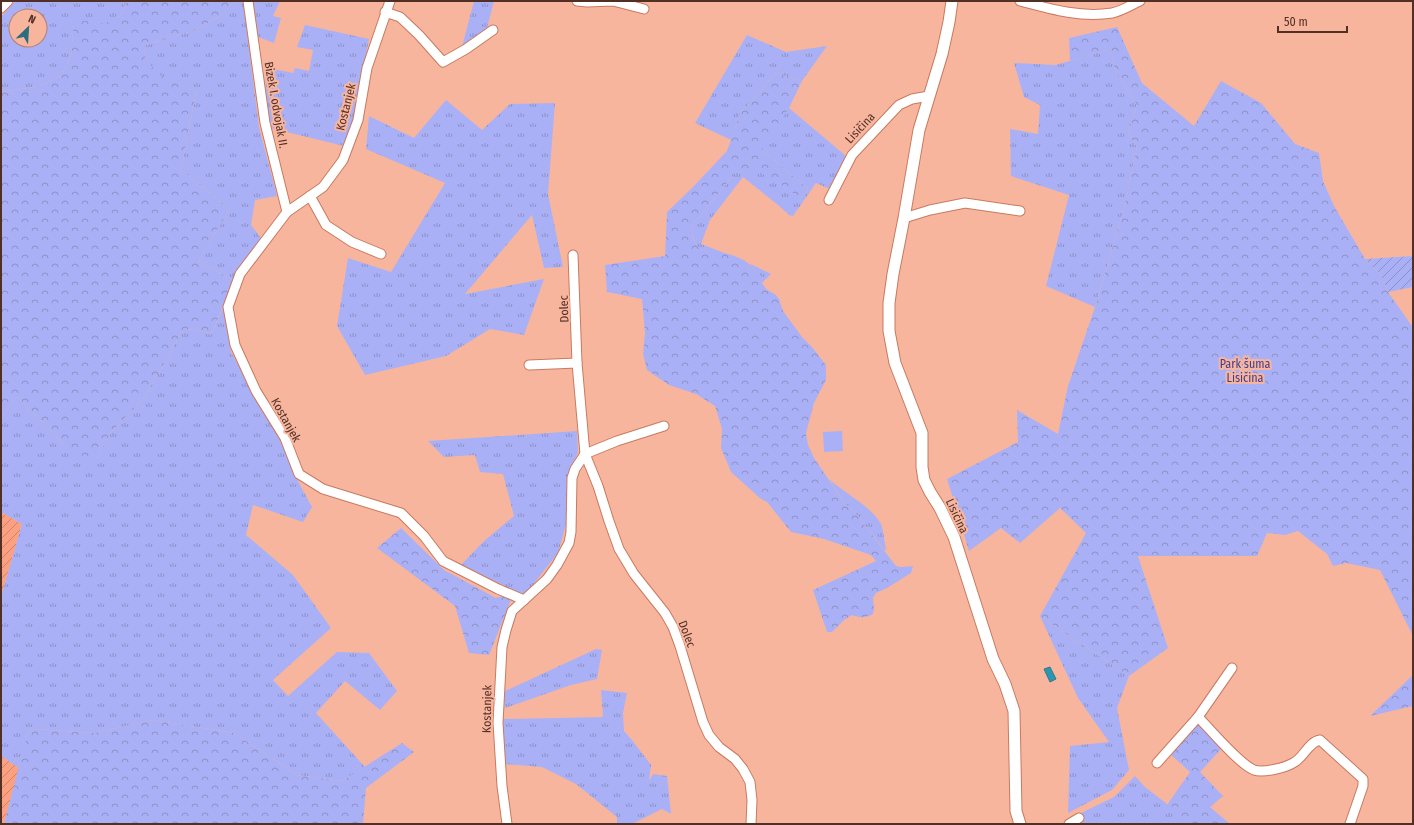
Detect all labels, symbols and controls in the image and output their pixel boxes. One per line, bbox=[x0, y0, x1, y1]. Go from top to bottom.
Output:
north arrow bbox=[8, 8, 48, 48]
scale bar bbox=[1278, 8, 1347, 34]
text: N bbox=[26, 12, 38, 27]
text: 50 m bbox=[1284, 15, 1308, 29]
street label: Bizek I. odvojak II. bbox=[262, 61, 291, 150]
street label: Kostanjek bbox=[333, 82, 359, 132]
street label: Lisičina bbox=[842, 110, 878, 146]
street label: Dolec bbox=[557, 295, 571, 323]
park label: Park šuma Lisičina bbox=[1220, 357, 1270, 385]
street label: Kostanjek bbox=[268, 396, 304, 445]
street label: Lisičina bbox=[943, 496, 971, 536]
street label: Dolec bbox=[676, 619, 698, 649]
street label: Kostanjek bbox=[480, 684, 494, 733]

